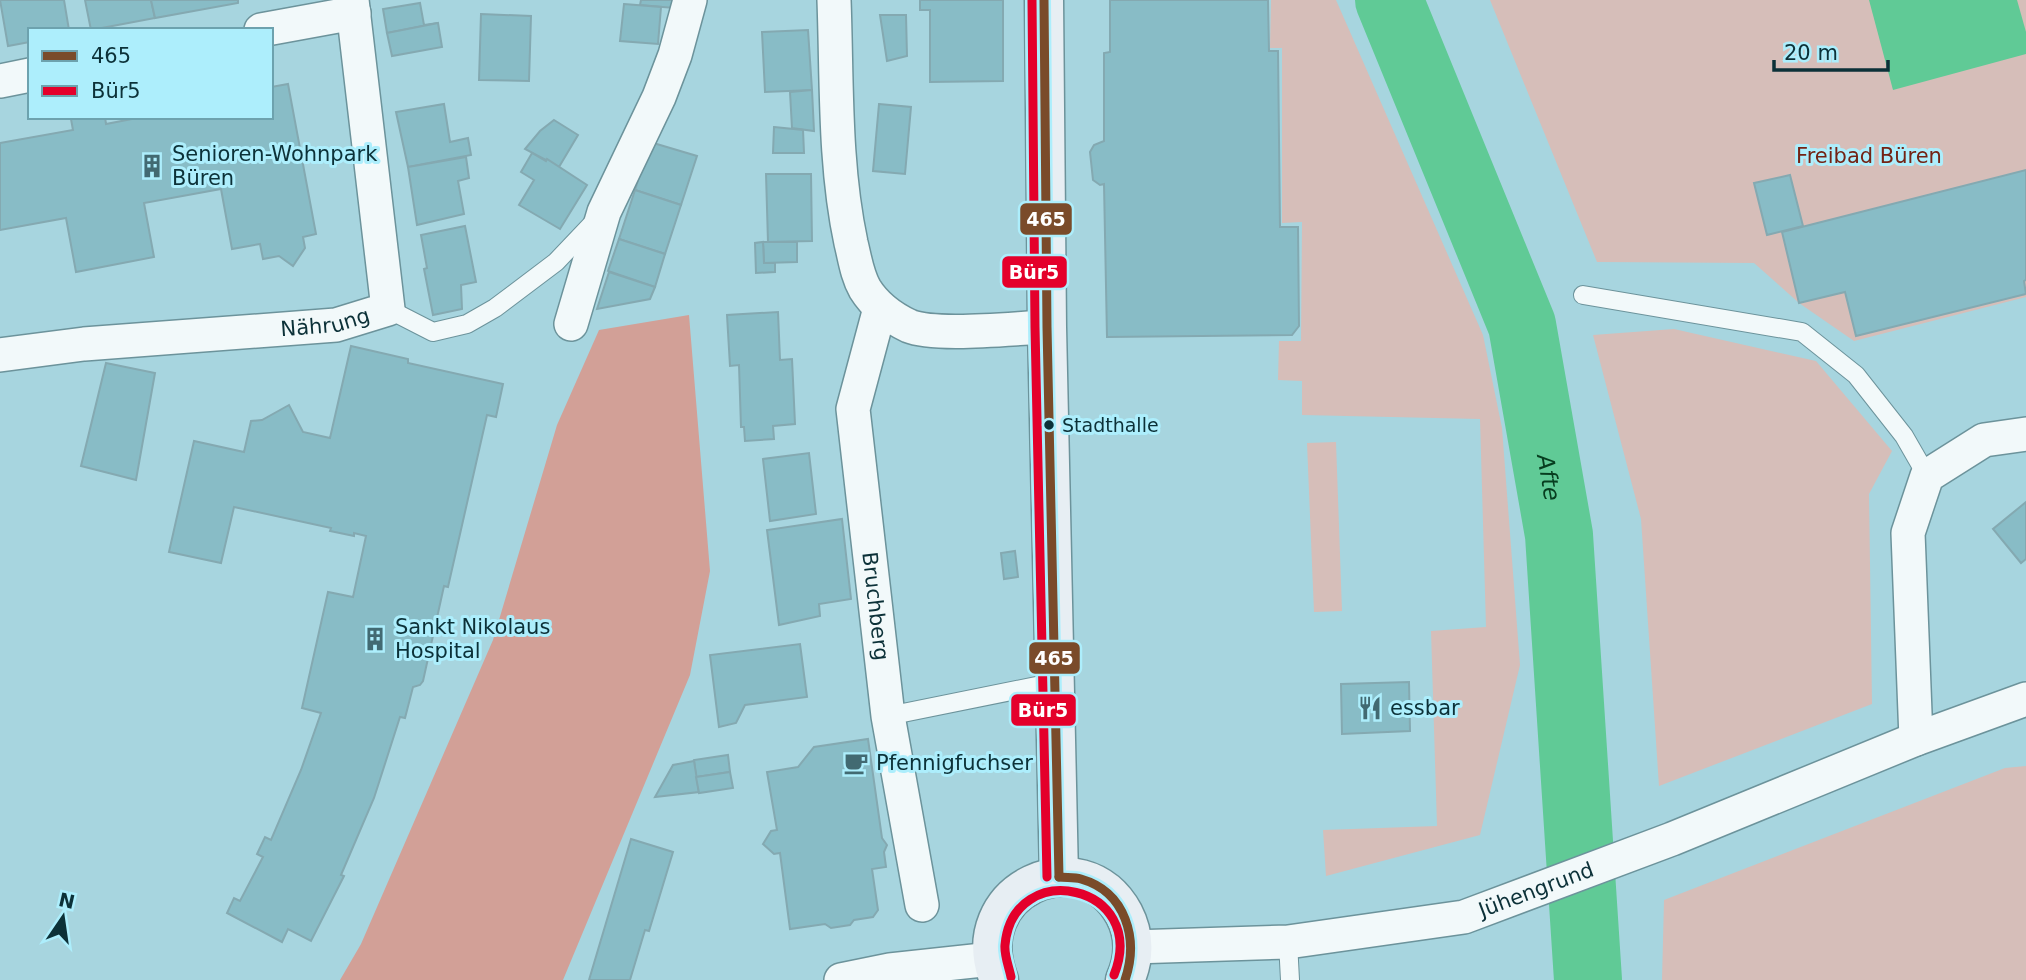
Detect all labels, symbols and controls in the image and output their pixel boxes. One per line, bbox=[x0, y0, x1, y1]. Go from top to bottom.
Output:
legend bbox=[28, 28, 273, 119]
scale bar bbox=[1774, 28, 1888, 72]
text: 20 m bbox=[1784, 41, 1838, 65]
text: 465 bbox=[91, 44, 131, 68]
text: Bür5 bbox=[91, 79, 141, 103]
place label: Senioren-Wohnpark Büren bbox=[172, 142, 378, 190]
park label: Freibad Büren bbox=[1796, 144, 1942, 168]
building icon: Senioren-Wohnpark Büren bbox=[138, 152, 166, 180]
line badge: 465 bbox=[1019, 202, 1073, 236]
text: 465 bbox=[1026, 208, 1066, 230]
line badge: Bür5 bbox=[1001, 255, 1068, 289]
text: Bür5 bbox=[1009, 261, 1059, 283]
street label: Nährung bbox=[280, 303, 373, 341]
place label: Stadthalle bbox=[1062, 414, 1159, 436]
marker: Stadthalle bbox=[1042, 418, 1056, 432]
water label: Afte bbox=[1532, 450, 1566, 503]
street label: Bruchberg bbox=[857, 551, 894, 662]
place label: Sankt Nikolaus Hospital bbox=[395, 615, 550, 663]
building icon: Sankt Nikolaus Hospital bbox=[361, 625, 389, 653]
line badge: 465 bbox=[1028, 641, 1081, 675]
text: 465 bbox=[1034, 647, 1074, 669]
line badge: Bür5 bbox=[1010, 693, 1077, 727]
restaurant icon: essbar bbox=[1356, 694, 1384, 722]
place label: essbar bbox=[1390, 696, 1460, 720]
text: Bür5 bbox=[1018, 699, 1068, 721]
cafe icon: Pfennigfuchser bbox=[842, 749, 870, 777]
place label: Pfennigfuchser bbox=[876, 751, 1033, 775]
street label: Jühengrund bbox=[1473, 857, 1597, 923]
north arrow bbox=[28, 882, 98, 952]
text: N bbox=[57, 888, 77, 913]

